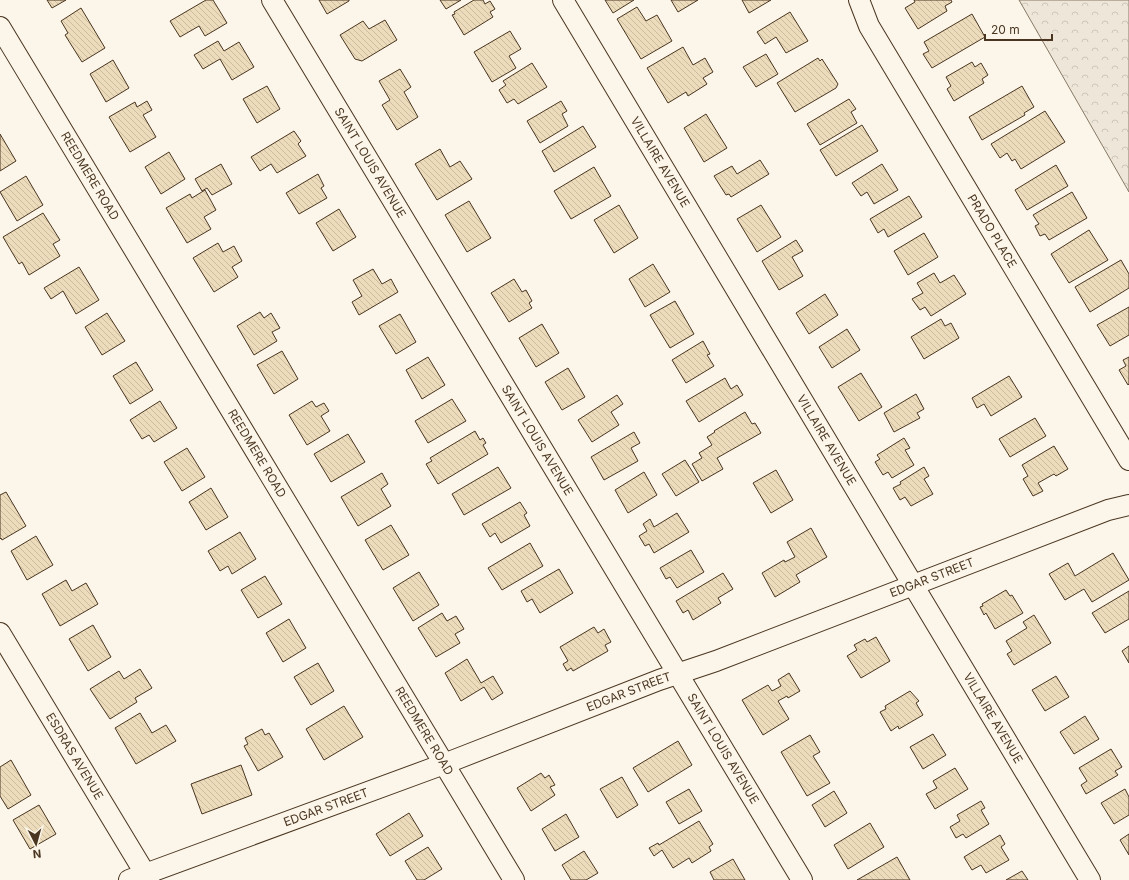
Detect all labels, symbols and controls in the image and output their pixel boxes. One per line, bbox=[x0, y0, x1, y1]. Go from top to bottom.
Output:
scale bar bbox=[985, 16, 1052, 42]
text: 20 m bbox=[991, 22, 1020, 37]
street label: SAINT LOUIS AVENUE bbox=[331, 104, 409, 221]
street label: VILLAIRE AVENUE bbox=[628, 114, 693, 210]
street label: REEDMERE ROAD bbox=[58, 129, 123, 223]
street label: PRADO PLACE bbox=[965, 191, 1020, 270]
street label: SAINT LOUIS AVENUE bbox=[499, 382, 577, 498]
street label: VILLAIRE AVENUE bbox=[794, 392, 860, 488]
street label: REEDMERE ROAD bbox=[225, 406, 290, 500]
street label: EDGAR STREET bbox=[887, 554, 976, 600]
street label: EDGAR STREET bbox=[584, 668, 673, 715]
street label: VILLAIRE AVENUE bbox=[960, 670, 1026, 766]
street label: REEDMERE ROAD bbox=[392, 684, 457, 778]
street label: SAINT LOUIS AVENUE bbox=[684, 690, 762, 806]
street label: ESDRAS AVENUE bbox=[43, 710, 107, 802]
street label: EDGAR STREET bbox=[281, 784, 371, 829]
north arrow bbox=[16, 824, 56, 864]
text: N bbox=[32, 847, 42, 861]

